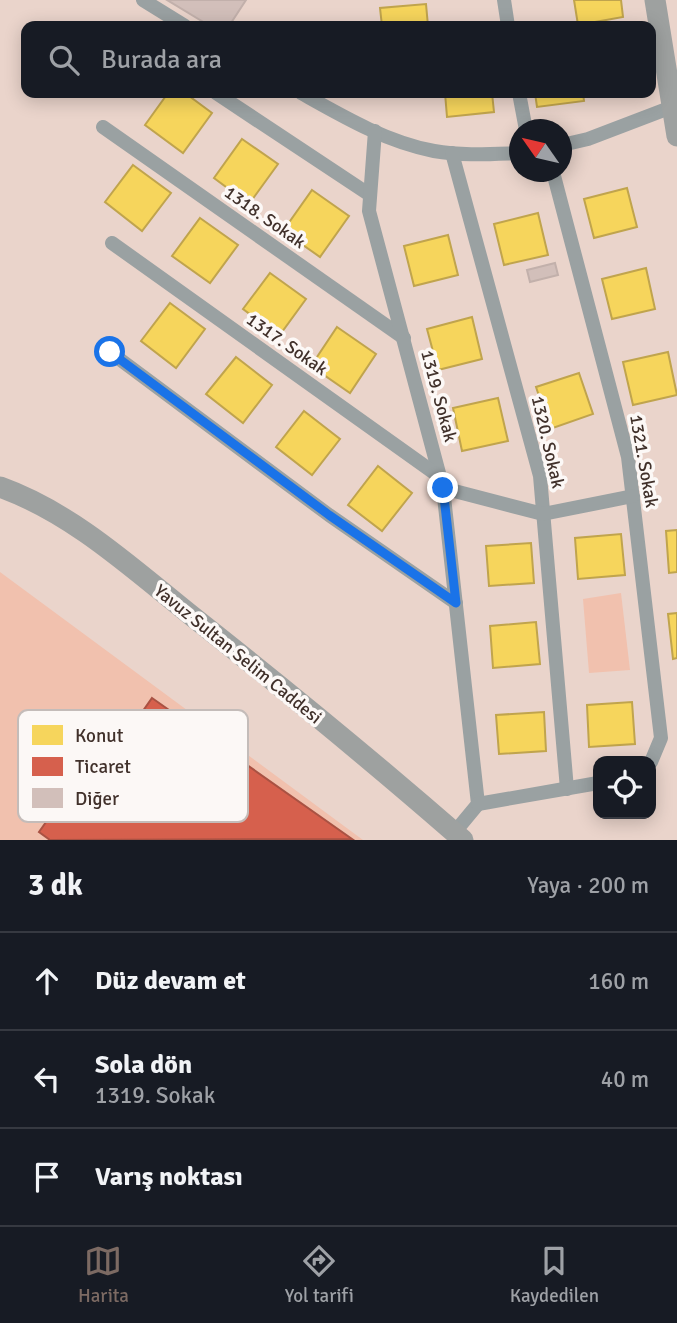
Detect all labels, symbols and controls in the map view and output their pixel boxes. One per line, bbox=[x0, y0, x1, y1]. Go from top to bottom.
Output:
search box bbox=[21, 21, 656, 98]
icon: search bbox=[45, 41, 83, 79]
text: Burada ara bbox=[101, 44, 222, 76]
north arrow bbox=[509, 119, 572, 182]
street label: 1318. Sokak bbox=[220, 181, 310, 253]
street label: 1317. Sokak bbox=[242, 308, 332, 380]
route start bbox=[94, 336, 125, 367]
street label: 1319. Sokak bbox=[416, 348, 462, 444]
street label: 1320. Sokak bbox=[527, 394, 569, 490]
street label: 1321. Sokak bbox=[625, 413, 663, 509]
route end bbox=[427, 472, 458, 503]
street label: Yavuz Sultan Selim Caddesi bbox=[150, 580, 326, 728]
legend bbox=[18, 710, 248, 822]
text: Konut bbox=[75, 724, 124, 748]
text: Ticaret bbox=[75, 755, 131, 779]
map controls bbox=[593, 756, 656, 819]
button: locate bbox=[593, 756, 656, 819]
text: Diğer bbox=[75, 787, 119, 811]
text: 3 dk bbox=[28, 867, 83, 904]
text: Yaya · 200 m bbox=[527, 871, 649, 900]
icon: ahead bbox=[28, 962, 66, 1000]
text: Düz devam et bbox=[95, 965, 246, 997]
text: 160 m bbox=[588, 967, 649, 996]
text: Sola dön bbox=[95, 1049, 192, 1081]
icon: left bbox=[28, 1060, 66, 1098]
text: 40 m bbox=[601, 1065, 649, 1094]
text: 1319. Sokak bbox=[95, 1081, 215, 1110]
icon: arrive bbox=[28, 1158, 66, 1196]
text: Varış noktası bbox=[95, 1161, 243, 1193]
tab: Harita bbox=[78, 1242, 129, 1308]
tab: Yol tarifi bbox=[285, 1242, 354, 1308]
tab: Kaydedilen bbox=[510, 1242, 599, 1308]

